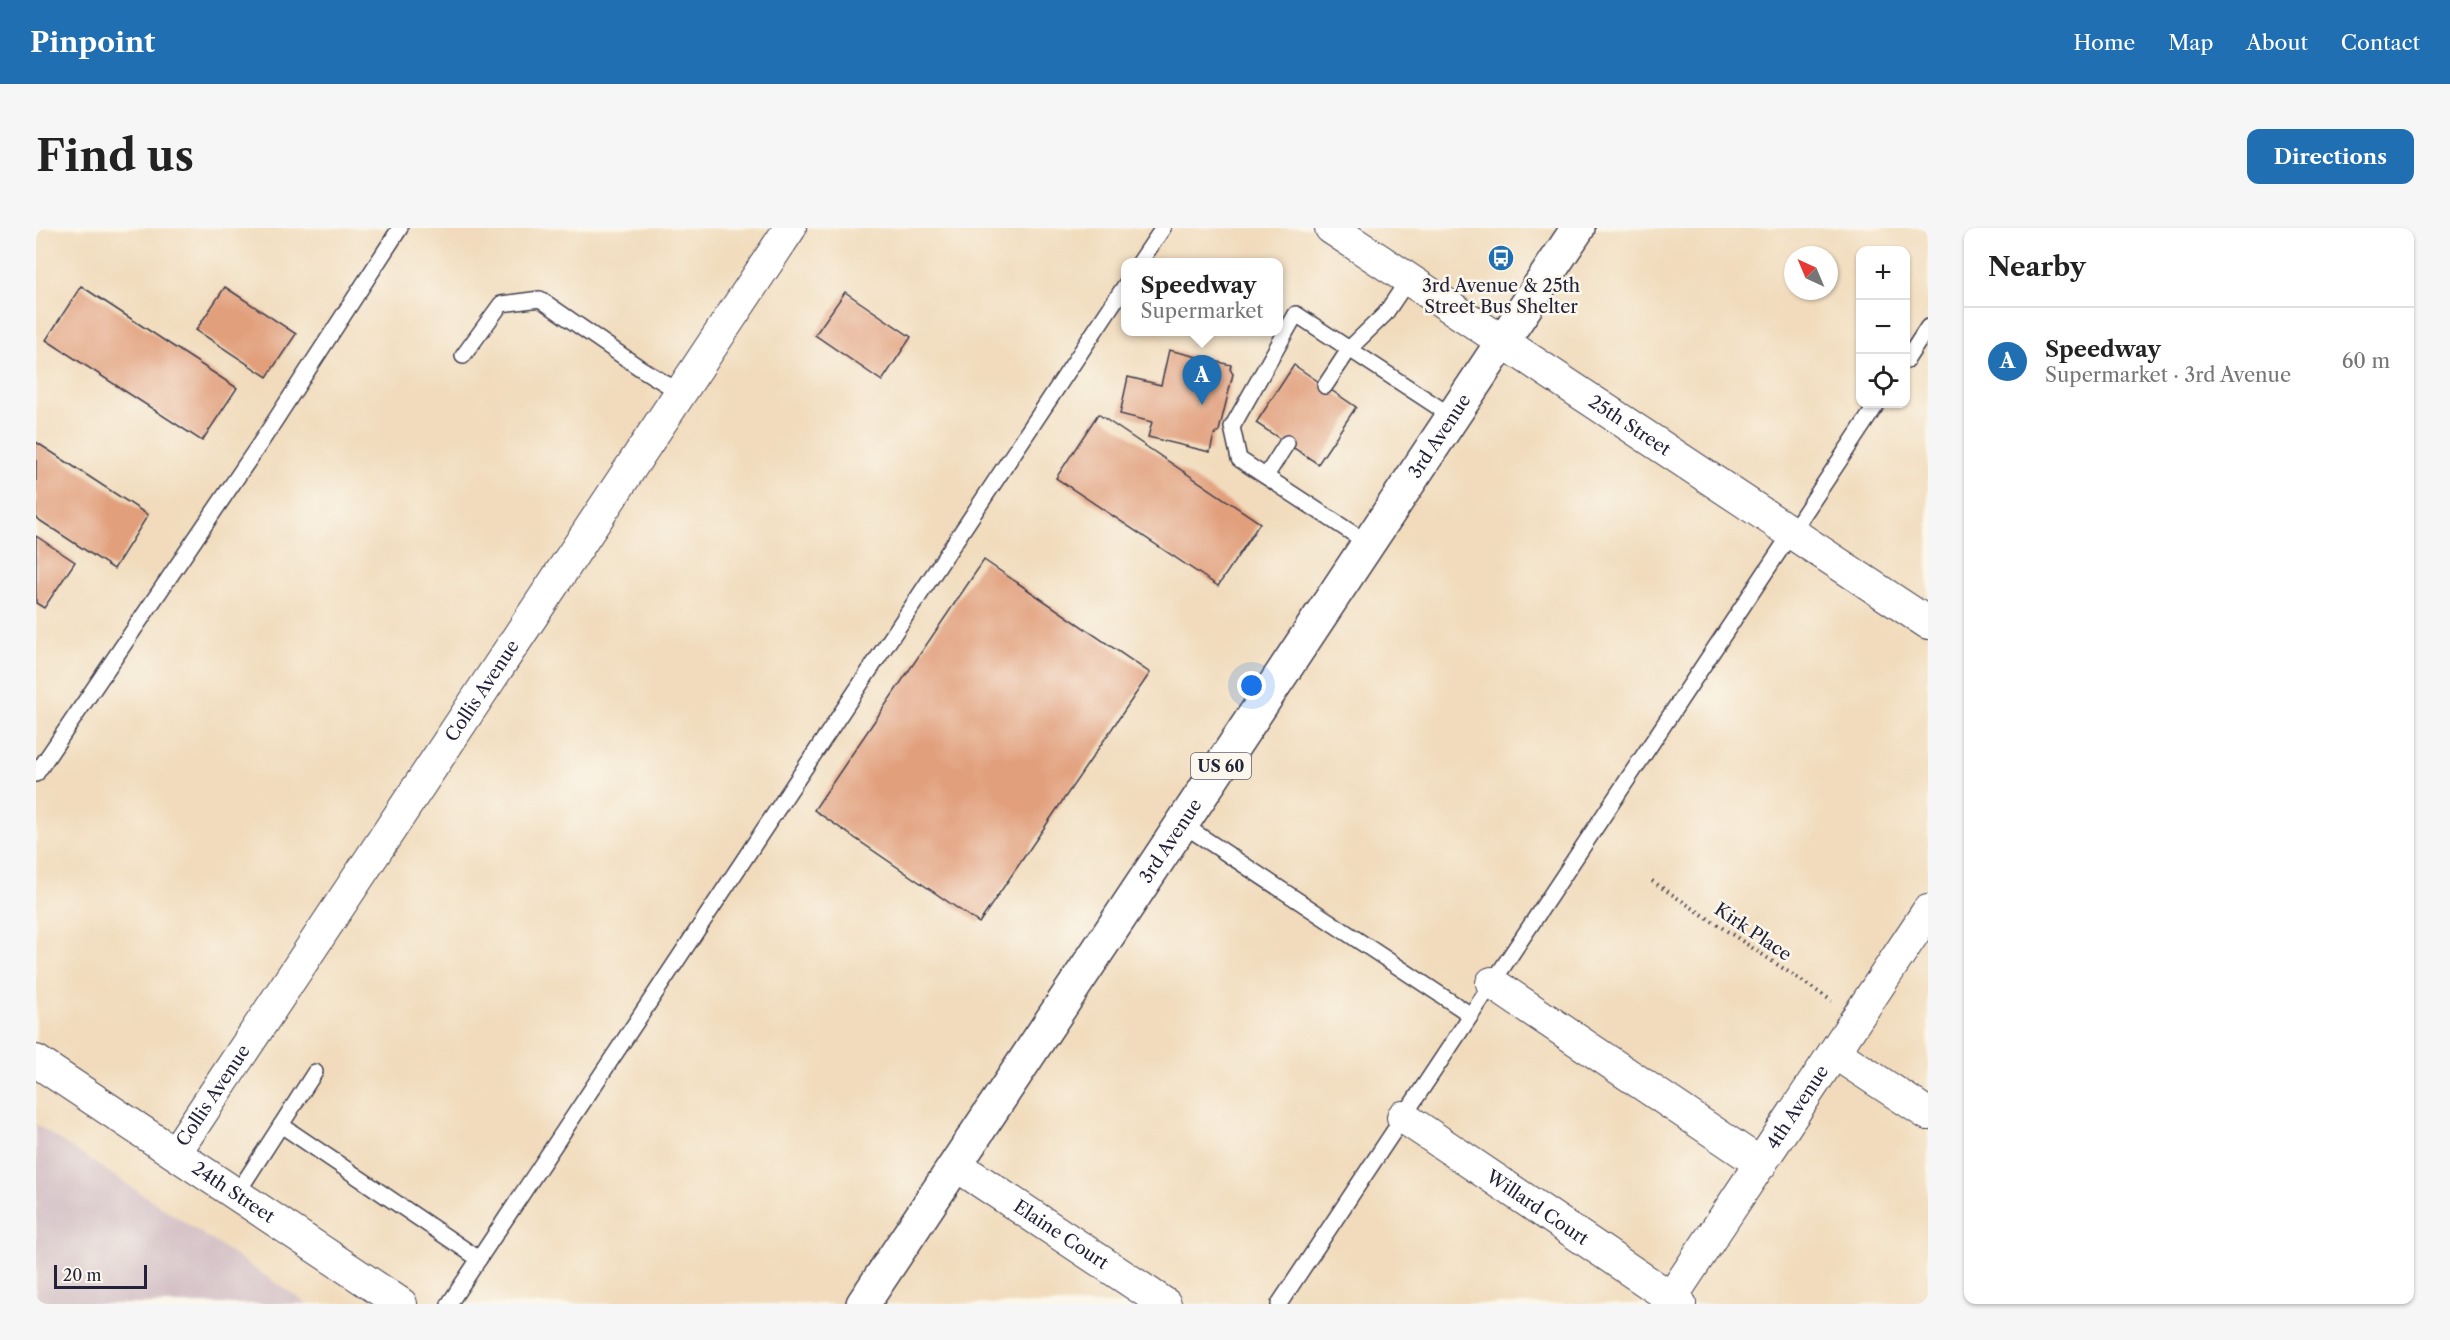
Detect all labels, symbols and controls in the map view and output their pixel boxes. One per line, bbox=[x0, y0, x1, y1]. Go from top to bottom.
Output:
text: Pinpoint bbox=[30, 25, 155, 59]
text: Home bbox=[2074, 30, 2135, 55]
text: Map bbox=[2168, 30, 2213, 55]
text: About bbox=[2246, 30, 2308, 55]
text: Contact bbox=[2341, 30, 2420, 55]
button: Directions bbox=[2247, 129, 2414, 184]
text: Find us bbox=[36, 130, 194, 182]
bus stop icon: 3rd Avenue & 25th Street Bus Shelter bbox=[1486, 243, 1516, 273]
north arrow bbox=[1784, 246, 1838, 300]
map controls bbox=[1856, 246, 1910, 408]
button: + bbox=[1856, 246, 1910, 300]
text: Nearby bbox=[1988, 251, 2086, 283]
popup bbox=[1121, 258, 1283, 336]
text: Speedway bbox=[1141, 272, 1256, 299]
place label: 3rd Avenue & 25th Street Bus Shelter bbox=[1422, 275, 1580, 318]
text: Supermarket bbox=[1141, 299, 1263, 323]
button: − bbox=[1856, 300, 1910, 354]
text: Speedway bbox=[2045, 336, 2161, 363]
text: A bbox=[2000, 349, 2015, 373]
text: 60 m bbox=[2342, 349, 2390, 373]
button: locate bbox=[1856, 354, 1910, 408]
pin: A bbox=[1182, 356, 1222, 405]
text: Supermarket · 3rd Avenue bbox=[2045, 363, 2291, 387]
street label: 3rd Avenue bbox=[1404, 390, 1476, 482]
street label: 25th Street bbox=[1584, 391, 1675, 461]
street label: Collis Avenue bbox=[441, 636, 524, 746]
your location bbox=[1237, 671, 1266, 700]
road number: US 60 bbox=[1191, 753, 1251, 779]
street label: 3rd Avenue bbox=[1135, 795, 1207, 887]
street label: Kirk Place bbox=[1710, 898, 1796, 966]
street label: Collis Avenue bbox=[172, 1041, 255, 1150]
street label: 4th Avenue bbox=[1762, 1061, 1833, 1154]
street label: 24th Street bbox=[188, 1157, 279, 1228]
street label: Willard Court bbox=[1481, 1165, 1593, 1250]
street label: Elaine Court bbox=[1009, 1195, 1113, 1274]
scale bar bbox=[54, 1262, 147, 1290]
text: 20 m bbox=[63, 1265, 102, 1285]

